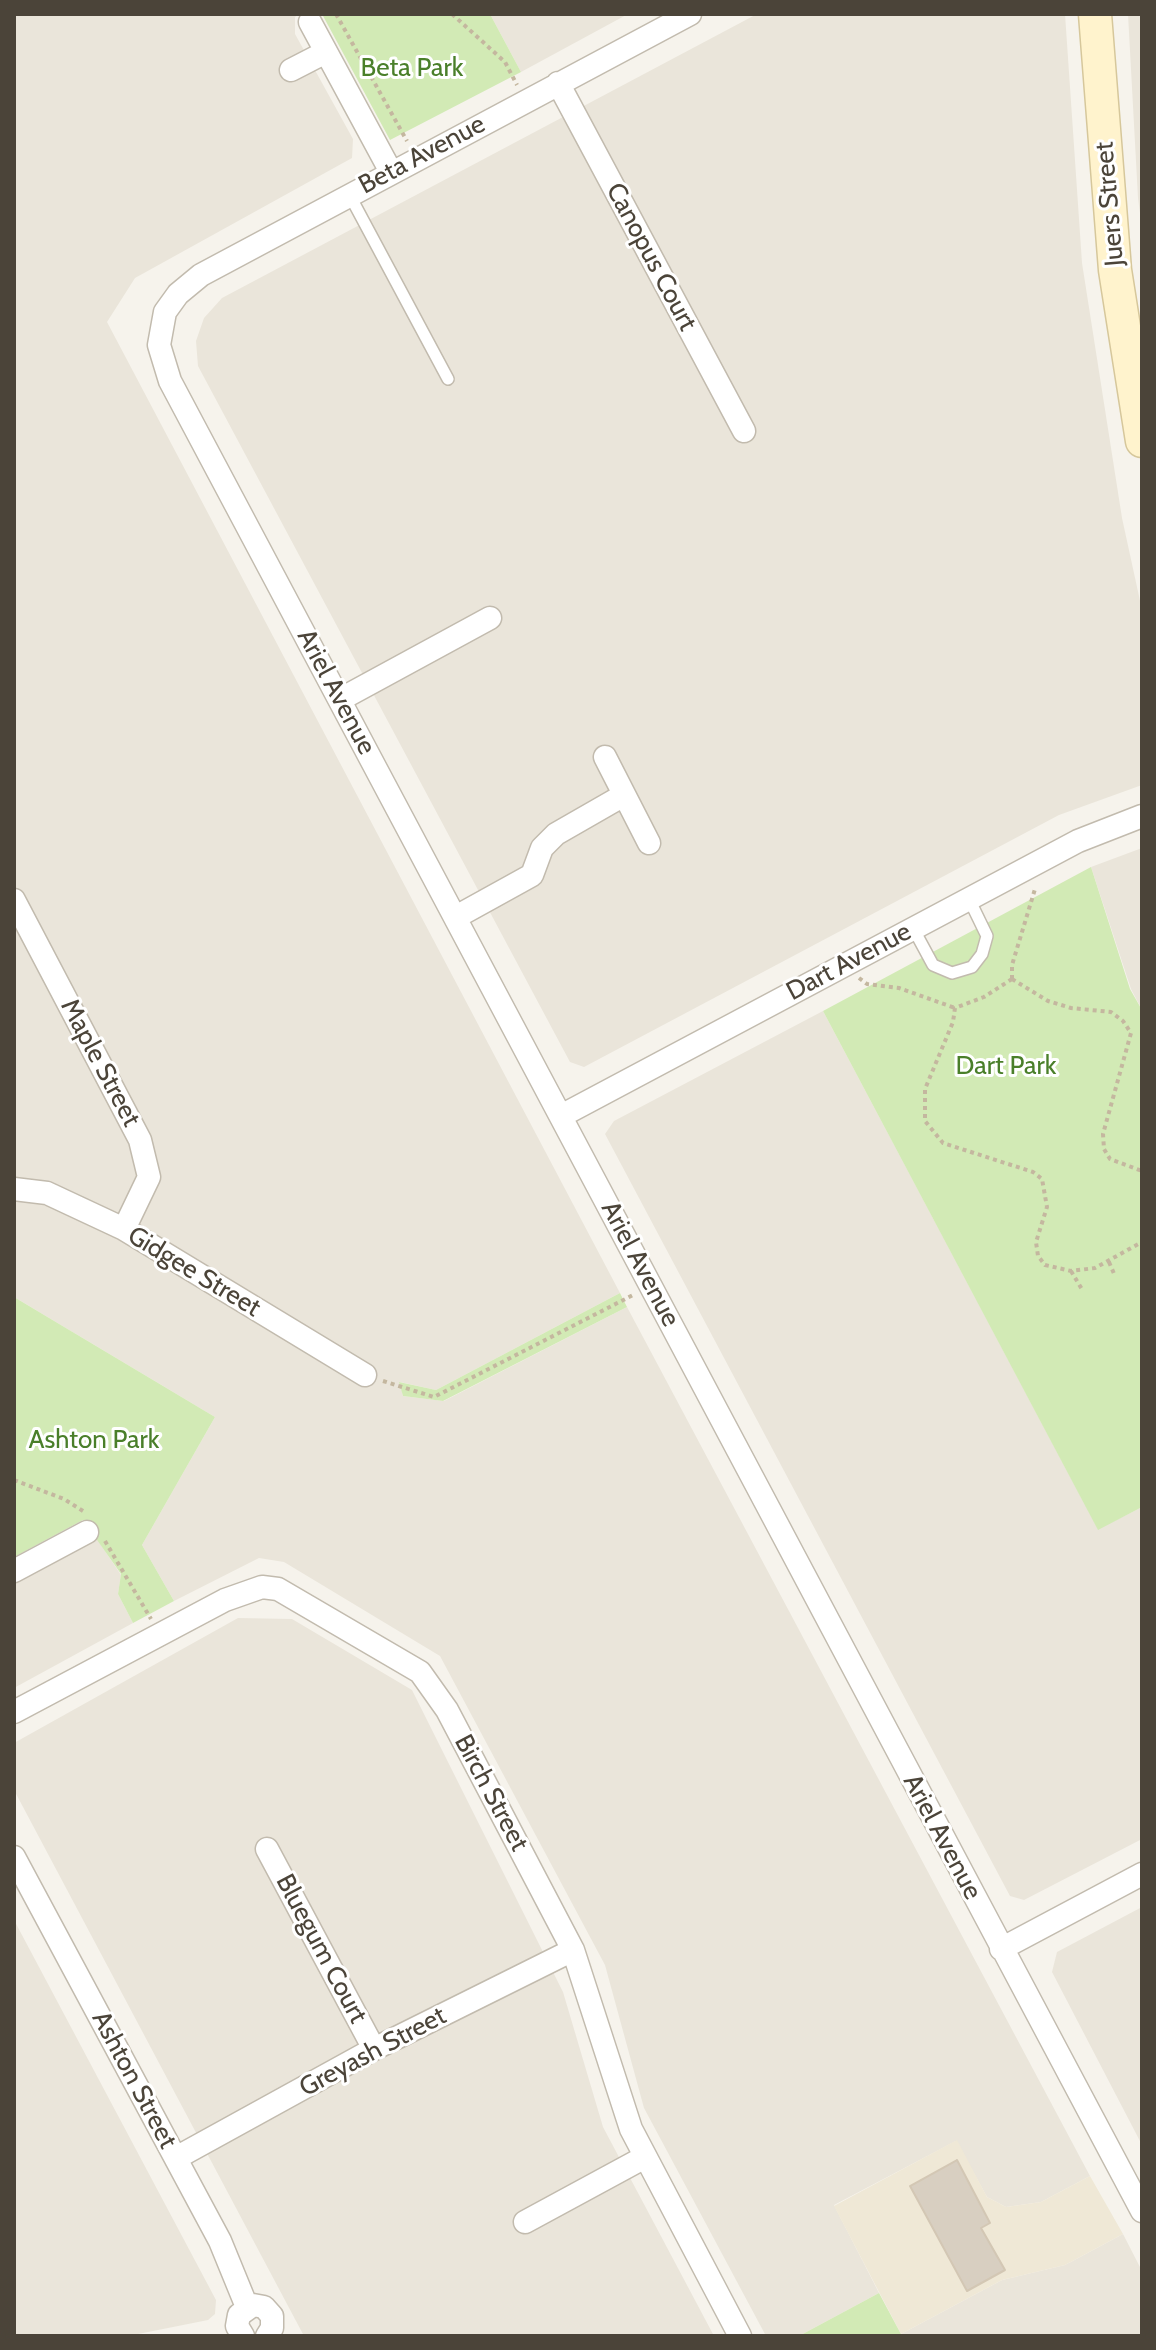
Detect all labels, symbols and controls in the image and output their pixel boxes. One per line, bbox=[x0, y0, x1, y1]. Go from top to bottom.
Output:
park label: Beta Park bbox=[361, 52, 463, 84]
street label: Beta Avenue bbox=[354, 109, 490, 201]
street label: Juers Street bbox=[1089, 140, 1131, 268]
street label: Canopus Court bbox=[599, 178, 703, 336]
street label: Ariel Avenue bbox=[290, 624, 382, 760]
street label: Dart Avenue bbox=[781, 916, 917, 1008]
street label: Maple Street bbox=[53, 994, 147, 1132]
park label: Dart Park bbox=[956, 1050, 1056, 1082]
street label: Ariel Avenue bbox=[594, 1196, 686, 1332]
street label: Gidgee Street bbox=[122, 1220, 266, 1324]
park label: Ashton Park bbox=[29, 1424, 159, 1456]
street label: Birch Street bbox=[447, 1729, 535, 1857]
street label: Ariel Avenue bbox=[896, 1769, 988, 1905]
street label: Bluegum Court bbox=[269, 1869, 373, 2029]
street label: Greyash Street bbox=[294, 2000, 452, 2104]
street label: Ashton Street bbox=[85, 2006, 183, 2154]

